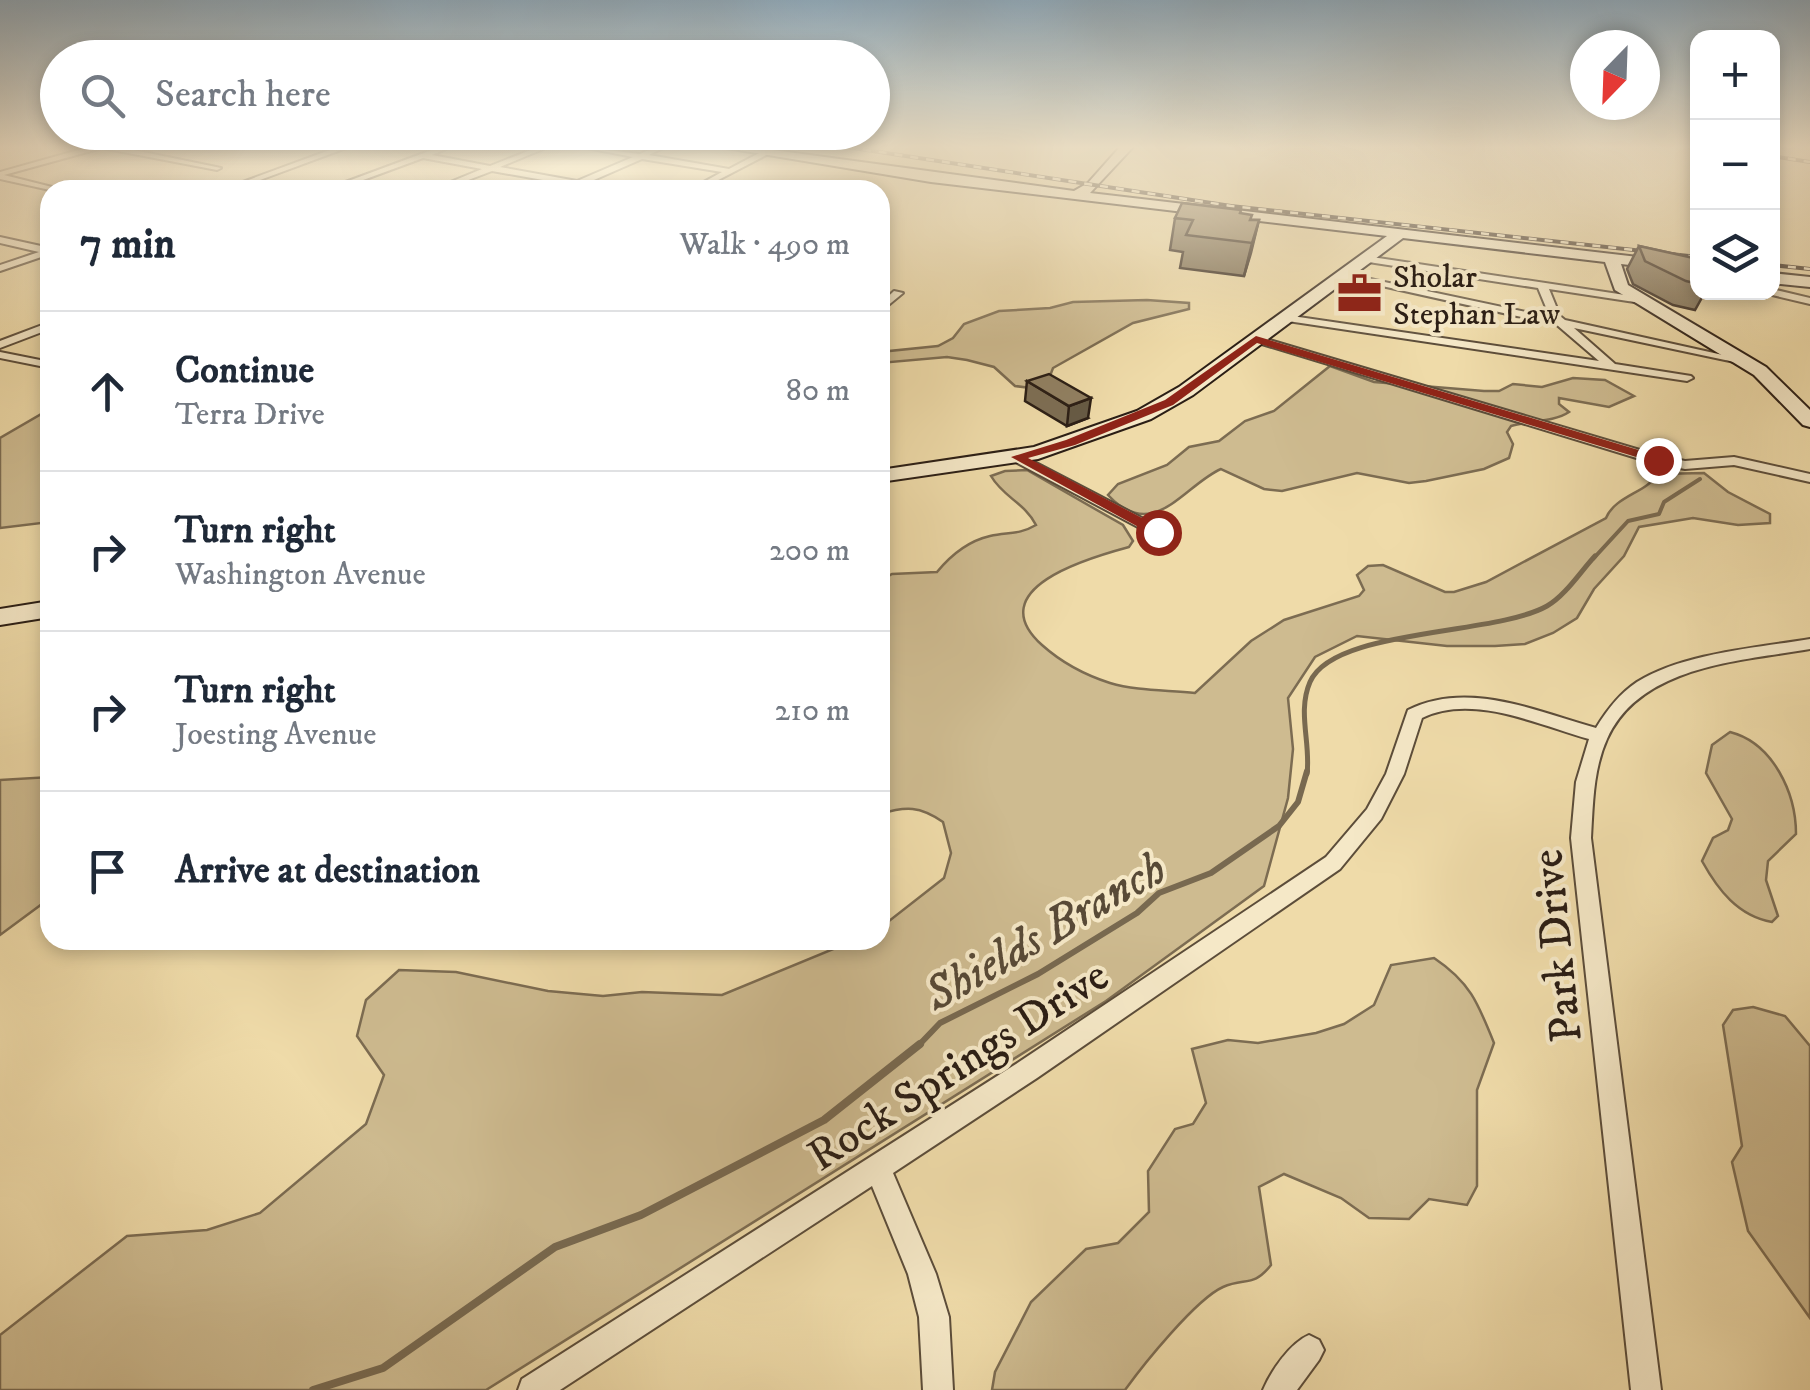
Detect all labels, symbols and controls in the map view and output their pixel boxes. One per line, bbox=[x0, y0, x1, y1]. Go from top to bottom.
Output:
north arrow bbox=[1570, 30, 1660, 120]
map controls bbox=[1690, 30, 1780, 300]
button: + bbox=[1690, 30, 1780, 120]
search box bbox=[40, 40, 890, 150]
icon: search bbox=[75, 68, 130, 123]
text: Search here bbox=[155, 71, 331, 119]
button: − bbox=[1690, 120, 1780, 210]
button: layers bbox=[1690, 210, 1780, 300]
text: 7 min bbox=[80, 219, 175, 271]
text: Walk · 490 m bbox=[680, 225, 850, 265]
place label: Sholar Stephan Law bbox=[1393, 258, 1561, 335]
office icon: Sholar Stephan Law bbox=[1336, 270, 1384, 318]
text: Continue bbox=[175, 347, 314, 395]
icon: ahead bbox=[80, 364, 135, 419]
text: 80 m bbox=[786, 371, 850, 411]
text: Terra Drive bbox=[175, 395, 325, 435]
route end bbox=[1636, 438, 1682, 484]
text: Turn right bbox=[175, 507, 336, 555]
route start bbox=[1136, 510, 1182, 556]
icon: right bbox=[80, 524, 135, 579]
text: 200 m bbox=[769, 531, 850, 571]
text: Washington Avenue bbox=[175, 555, 426, 595]
text: Turn right bbox=[175, 667, 336, 715]
icon: right bbox=[80, 684, 135, 739]
text: 210 m bbox=[775, 691, 850, 731]
text: Joesting Avenue bbox=[175, 715, 377, 755]
water label: Shields Branch bbox=[913, 839, 1177, 1026]
icon: arrive bbox=[80, 844, 135, 899]
street label: Park Drive bbox=[1520, 846, 1596, 1045]
text: Arrive at destination bbox=[175, 847, 480, 895]
street label: Rock Springs Drive bbox=[798, 948, 1120, 1185]

